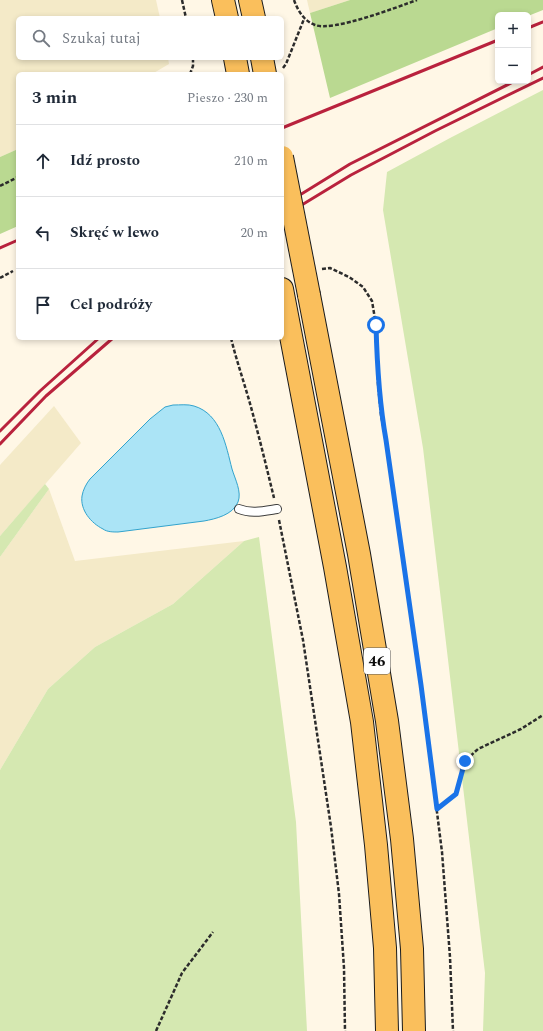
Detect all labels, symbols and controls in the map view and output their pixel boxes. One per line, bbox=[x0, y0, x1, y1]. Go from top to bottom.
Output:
map controls bbox=[495, 12, 531, 84]
button: + bbox=[495, 12, 531, 48]
search box bbox=[16, 16, 284, 60]
icon: search bbox=[30, 27, 52, 49]
text: Szukaj tutaj bbox=[62, 27, 141, 50]
button: − bbox=[495, 48, 531, 84]
text: 3 min bbox=[32, 85, 77, 111]
text: Pieszo · 230 m bbox=[187, 88, 268, 108]
text: Idź prosto bbox=[70, 149, 140, 172]
icon: ahead bbox=[32, 150, 54, 172]
text: 210 m bbox=[234, 151, 268, 171]
text: Skręć w lewo bbox=[70, 221, 159, 244]
icon: left bbox=[32, 222, 54, 244]
text: 20 m bbox=[241, 223, 268, 243]
text: Cel podróży bbox=[70, 293, 152, 316]
icon: arrive bbox=[32, 294, 54, 316]
route start bbox=[367, 316, 385, 334]
road number: 46 bbox=[364, 648, 390, 674]
route end bbox=[456, 752, 474, 770]

